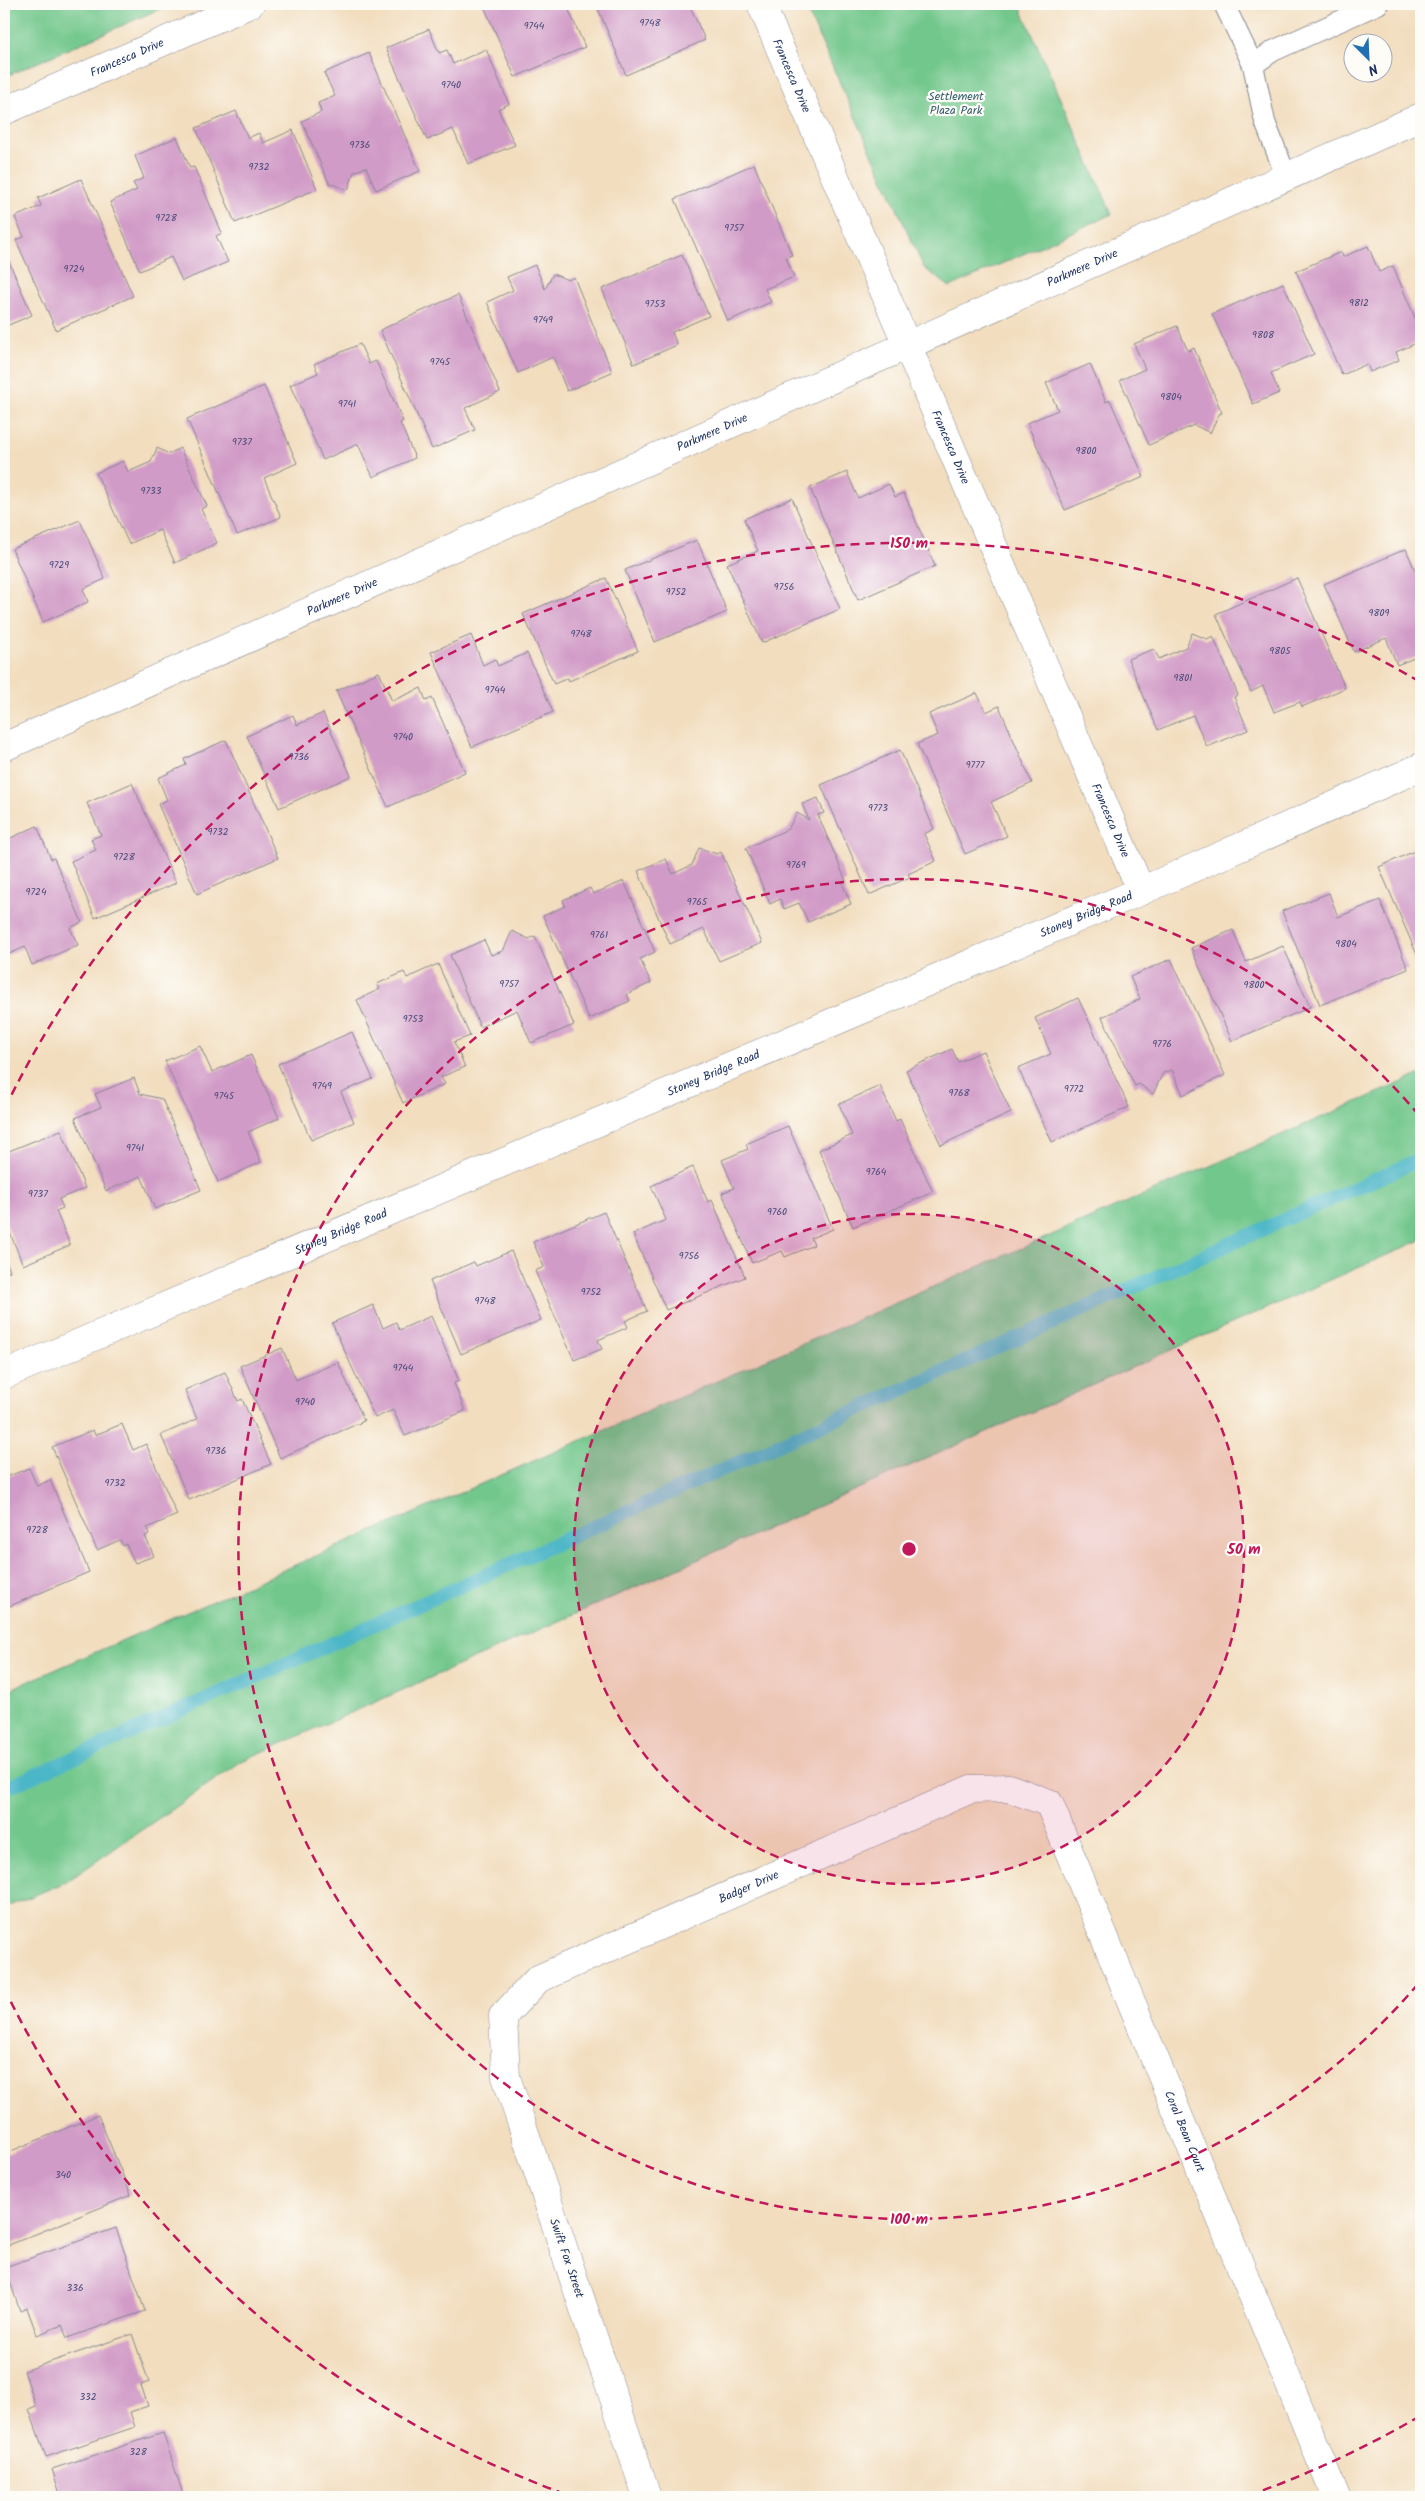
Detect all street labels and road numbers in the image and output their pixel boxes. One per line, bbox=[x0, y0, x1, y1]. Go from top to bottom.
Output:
street label: Francesca Drive bbox=[87, 33, 168, 82]
street label: Francesca Drive bbox=[767, 36, 816, 117]
street label: Parkmere Drive bbox=[1044, 244, 1122, 292]
street label: Francesca Drive bbox=[926, 407, 975, 488]
street label: Parkmere Drive bbox=[674, 408, 752, 457]
street label: Parkmere Drive bbox=[304, 573, 381, 621]
street label: Francesca Drive bbox=[1086, 780, 1135, 861]
street label: Stoney Bridge Road bbox=[1037, 886, 1137, 943]
street label: Stoney Bridge Road bbox=[664, 1045, 764, 1102]
street label: Stoney Bridge Road bbox=[292, 1204, 391, 1260]
street label: Badger Drive bbox=[716, 1865, 783, 1909]
street label: Coral Bean Court bbox=[1159, 2088, 1210, 2176]
street label: Swift Fox Street bbox=[544, 2216, 589, 2301]

